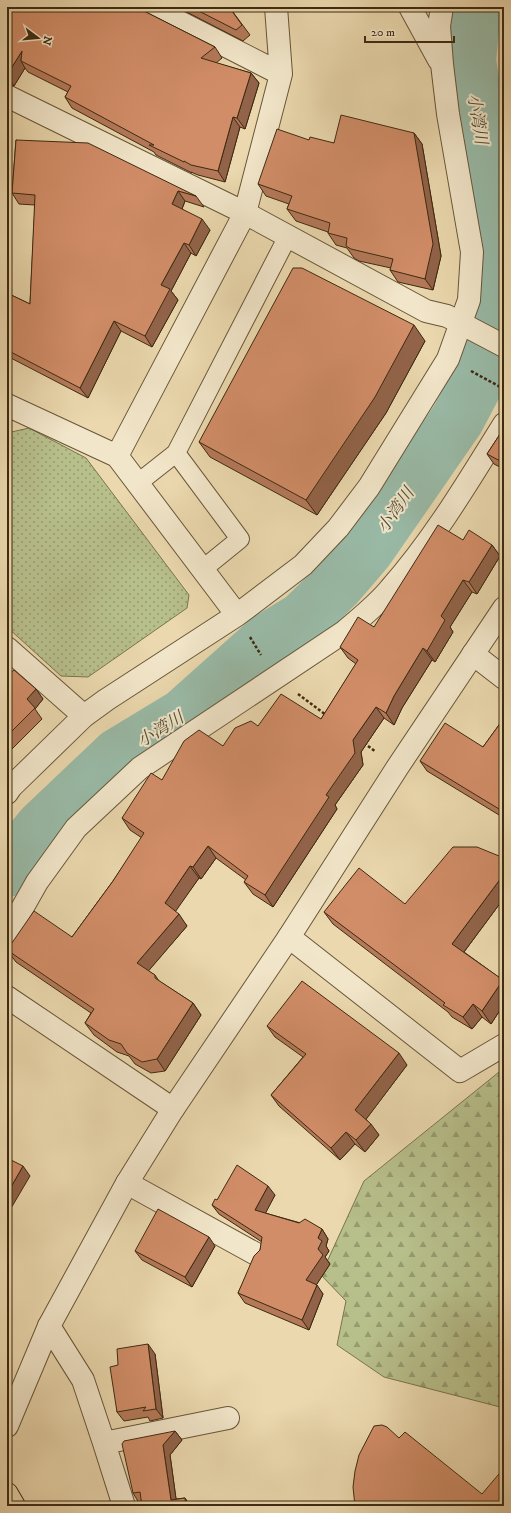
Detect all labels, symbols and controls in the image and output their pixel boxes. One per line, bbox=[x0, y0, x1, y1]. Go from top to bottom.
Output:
north arrow bbox=[18, 18, 58, 58]
scale bar bbox=[365, 18, 454, 44]
text: 20 m bbox=[371, 25, 395, 40]
text: N bbox=[39, 34, 55, 47]
water label: 小湾川 bbox=[462, 92, 492, 148]
water label: 小湾川 bbox=[372, 482, 421, 538]
water label: 小湾川 bbox=[133, 706, 190, 753]

